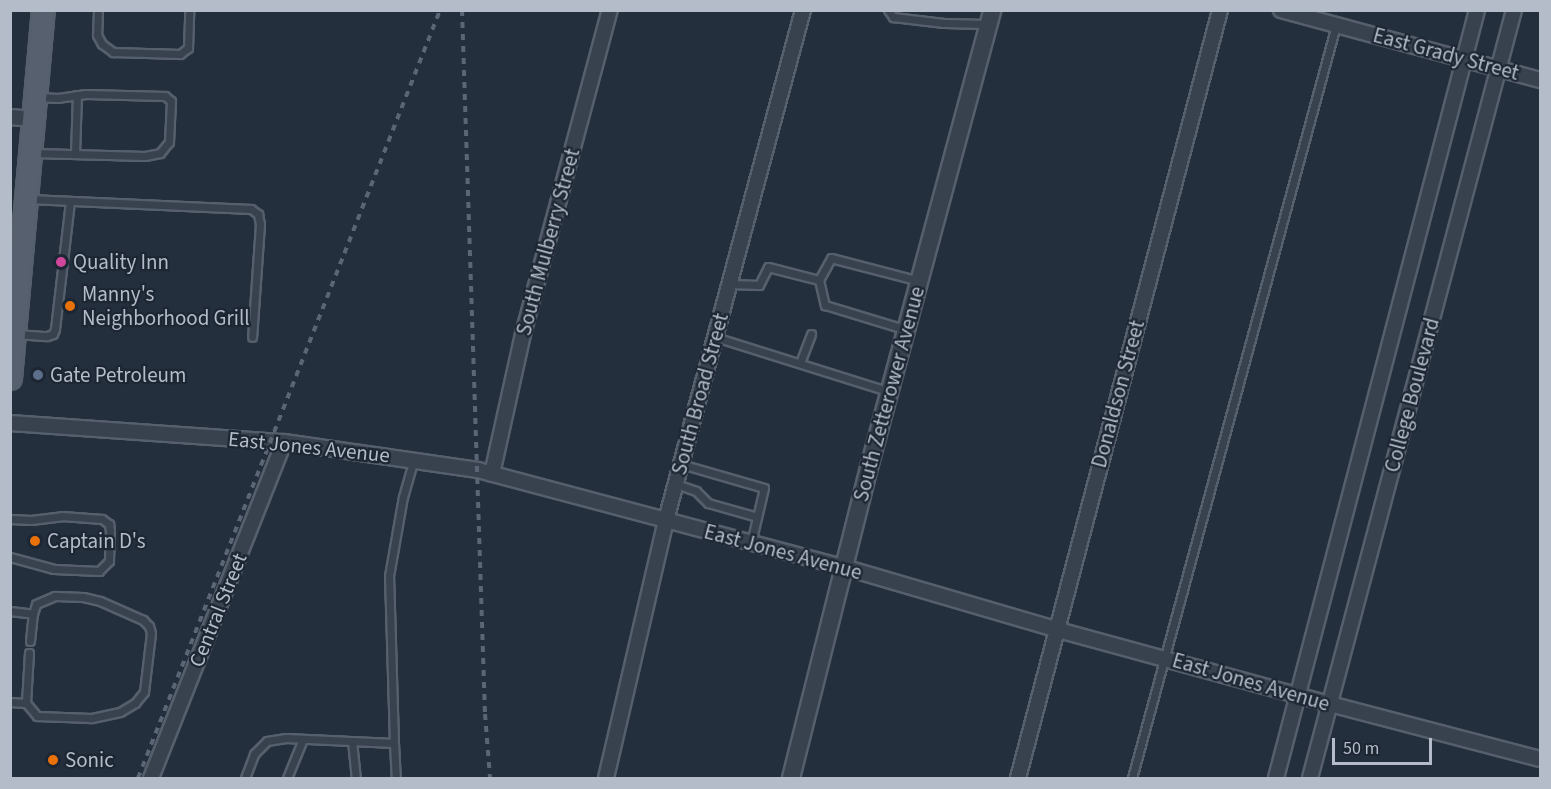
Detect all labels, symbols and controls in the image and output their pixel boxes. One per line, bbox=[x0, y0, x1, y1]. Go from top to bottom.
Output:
street label: East Grady Street bbox=[1370, 22, 1522, 86]
street label: South Mulberry Street bbox=[511, 146, 585, 338]
place label: Quality Inn bbox=[73, 249, 169, 275]
marker: Quality Inn bbox=[54, 255, 68, 269]
place label: Manny's Neighborhood Grill bbox=[82, 281, 250, 331]
street label: South Zetterower Avenue bbox=[848, 284, 930, 504]
marker: Manny's Neighborhood Grill bbox=[63, 299, 77, 313]
street label: South Broad Street bbox=[666, 310, 734, 478]
street label: College Boulevard bbox=[1379, 315, 1445, 475]
street label: Donaldson Street bbox=[1086, 317, 1150, 471]
place label: Gate Petroleum bbox=[50, 362, 186, 388]
marker: Gate Petroleum bbox=[31, 368, 45, 382]
street label: East Jones Avenue bbox=[227, 426, 391, 468]
street label: East Jones Avenue bbox=[701, 519, 865, 585]
place label: Captain D's bbox=[47, 528, 145, 554]
marker: Captain D's bbox=[28, 534, 42, 548]
street label: Central Street bbox=[184, 549, 252, 671]
street label: East Jones Avenue bbox=[1169, 648, 1333, 716]
scale bar bbox=[1335, 726, 1436, 764]
text: 50 m bbox=[1343, 736, 1379, 761]
place label: Sonic bbox=[65, 747, 114, 773]
marker: Sonic bbox=[46, 753, 60, 767]

